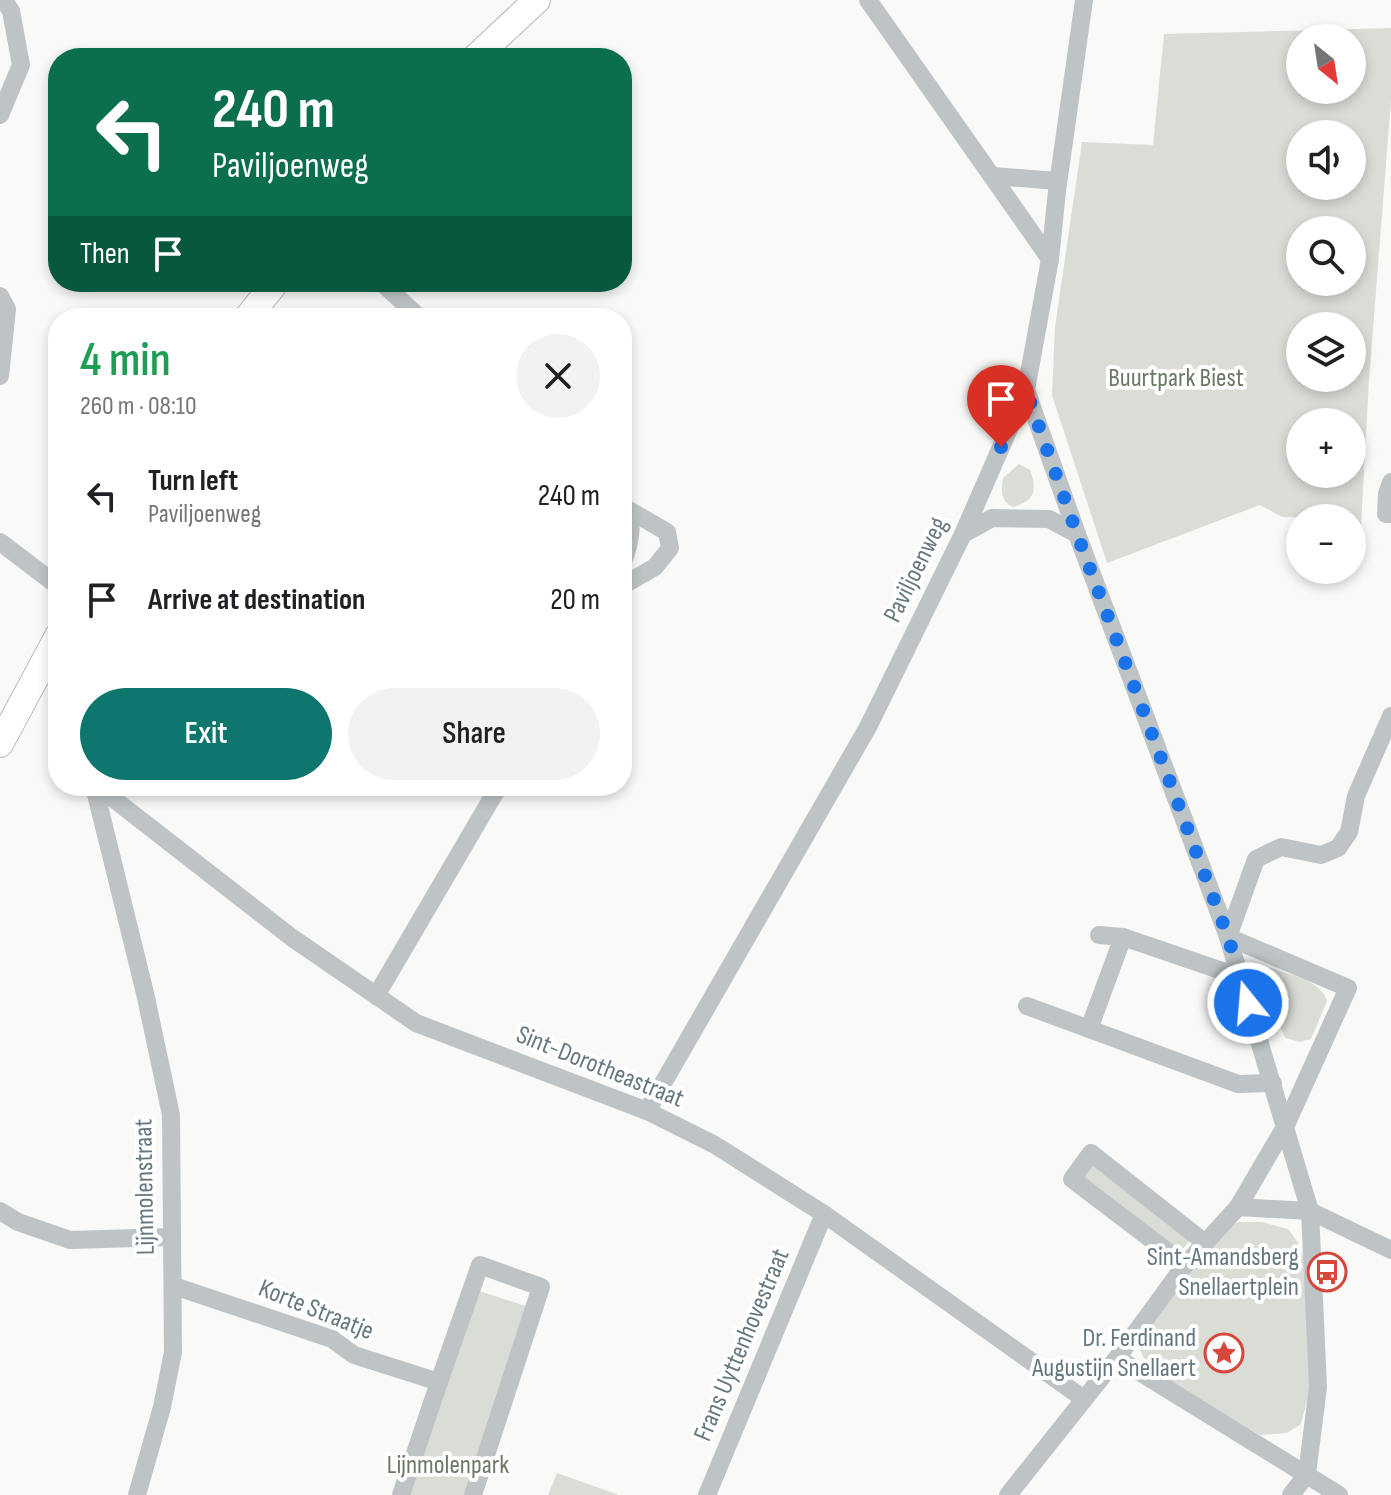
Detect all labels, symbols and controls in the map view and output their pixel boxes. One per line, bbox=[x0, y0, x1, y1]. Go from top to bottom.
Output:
north arrow bbox=[1286, 24, 1366, 104]
map controls bbox=[1286, 24, 1366, 584]
text: 240 m bbox=[212, 77, 335, 144]
icon: left bbox=[80, 80, 184, 184]
button: sound bbox=[1286, 120, 1366, 200]
text: Paviljoenweg bbox=[212, 145, 369, 188]
button: search bbox=[1286, 216, 1366, 296]
icon: arrive bbox=[146, 232, 190, 276]
text: Then bbox=[80, 236, 130, 272]
button: layers bbox=[1286, 312, 1366, 392]
text: 4 min bbox=[80, 332, 171, 389]
button: close bbox=[516, 334, 600, 418]
park label: Buurtpark Biest bbox=[1108, 363, 1244, 394]
pin bbox=[967, 365, 1035, 447]
icon: arrive bbox=[979, 377, 1023, 421]
text: 260 m · 08:10 bbox=[80, 391, 197, 422]
button: + bbox=[1286, 408, 1366, 488]
text: Turn left bbox=[148, 463, 238, 499]
icon: left bbox=[80, 474, 124, 518]
text: 240 m bbox=[538, 478, 600, 514]
text: Paviljoenweg bbox=[148, 499, 261, 530]
button: − bbox=[1286, 504, 1366, 584]
street label: Paviljoenweg bbox=[877, 512, 955, 628]
icon: arrive bbox=[80, 578, 124, 622]
text: Arrive at destination bbox=[148, 582, 365, 618]
text: 20 m bbox=[550, 582, 600, 618]
button: Exit bbox=[80, 688, 332, 780]
button: Share bbox=[348, 688, 600, 780]
position arrow bbox=[1206, 961, 1290, 1045]
street label: Sint-Dorotheastraat bbox=[512, 1019, 688, 1115]
street label: Lijnmolenstraat bbox=[128, 1118, 162, 1255]
place label: Sint-Amandsberg Snellaertplein bbox=[1147, 1242, 1299, 1303]
street label: Frans Uyttenhovestraat bbox=[687, 1244, 797, 1446]
bus stop icon: Sint-Amandsberg Snellaertplein bbox=[1306, 1251, 1348, 1293]
street label: Korte Straatje bbox=[254, 1273, 378, 1347]
place label: Dr. Ferdinand Augustijn Snellaert bbox=[1031, 1323, 1196, 1384]
place icon: Dr. Ferdinand Augustijn Snellaert bbox=[1203, 1332, 1245, 1374]
park label: Lijnmolenpark bbox=[387, 1450, 509, 1481]

